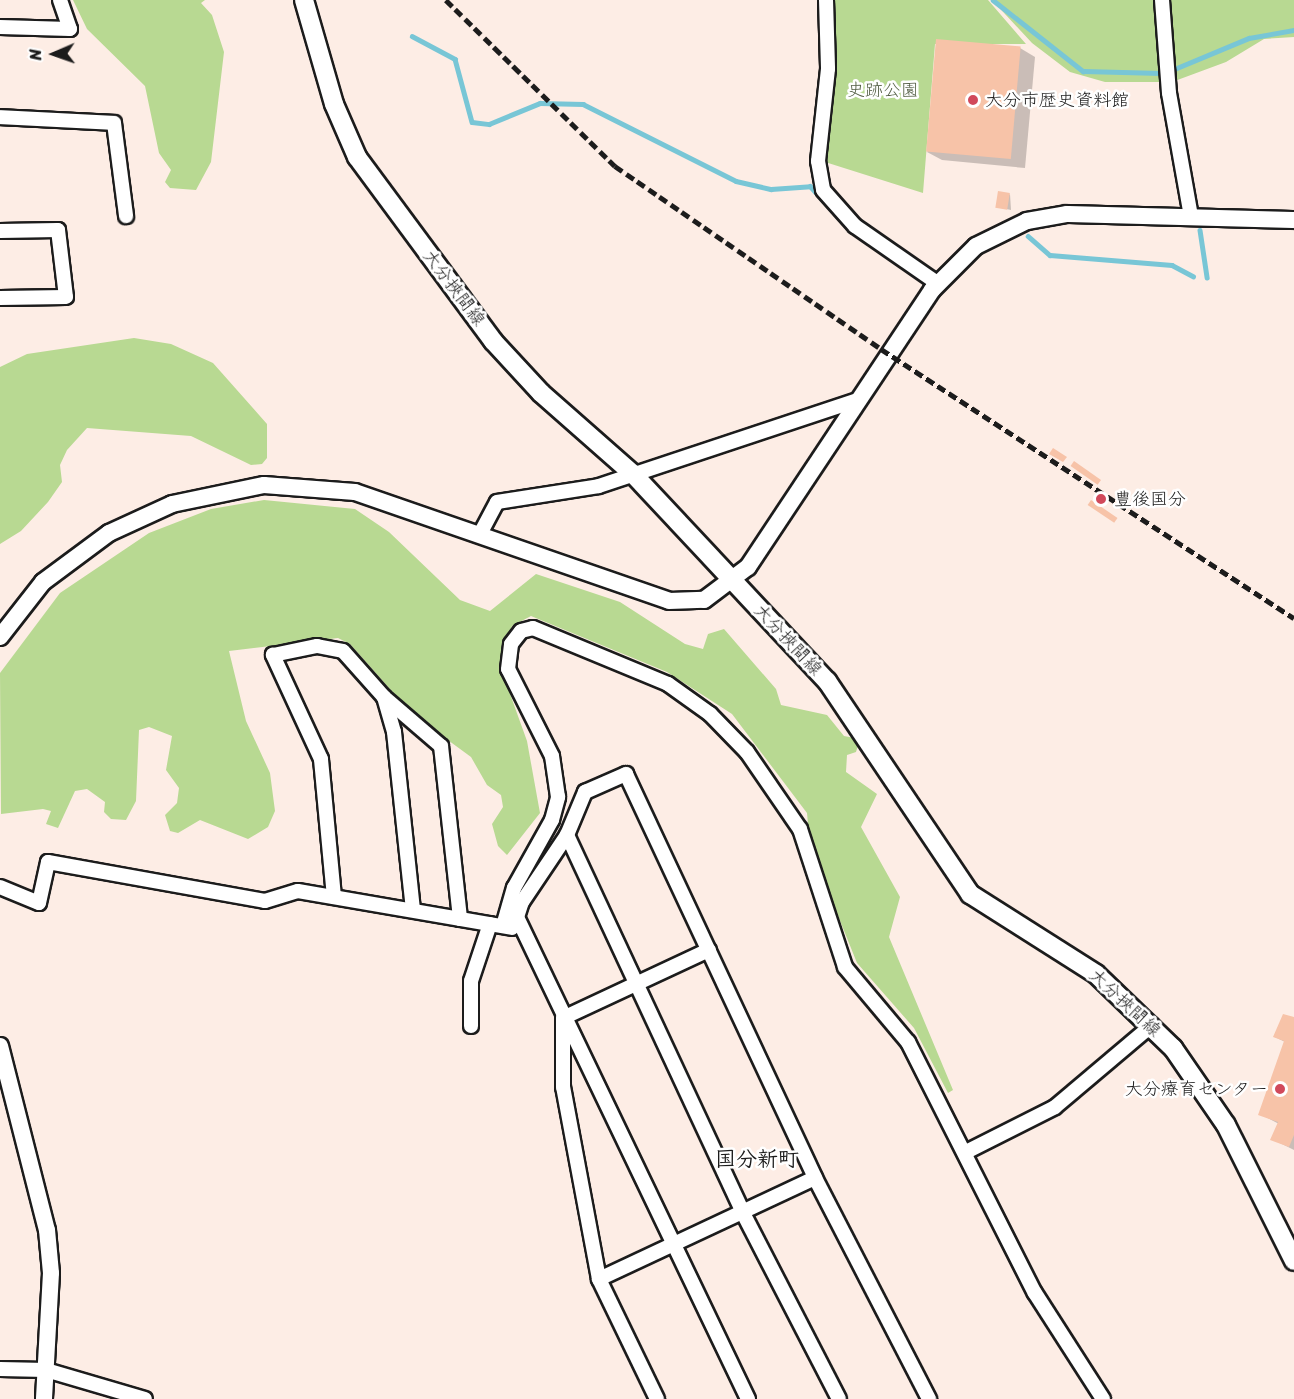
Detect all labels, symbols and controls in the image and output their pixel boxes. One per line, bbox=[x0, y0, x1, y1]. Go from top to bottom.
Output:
north arrow bbox=[24, 24, 84, 84]
text: N bbox=[21, 49, 50, 61]
park label: 史跡公園 bbox=[847, 79, 919, 101]
place label: 大分市歴史資料館 bbox=[985, 89, 1129, 111]
marker: 大分市歴史資料館 bbox=[966, 93, 980, 107]
street label: 大分挾間線 bbox=[418, 246, 490, 330]
place label: 豊後国分 bbox=[1114, 488, 1186, 510]
marker: 豊後国分 bbox=[1092, 490, 1110, 508]
street label: 大分挾間線 bbox=[749, 600, 827, 680]
street label: 大分挾間線 bbox=[1085, 964, 1165, 1042]
place label: 大分療育センター bbox=[1124, 1078, 1268, 1100]
marker: 大分療育センター bbox=[1273, 1082, 1287, 1096]
district label: 国分新町 bbox=[715, 1146, 799, 1172]

